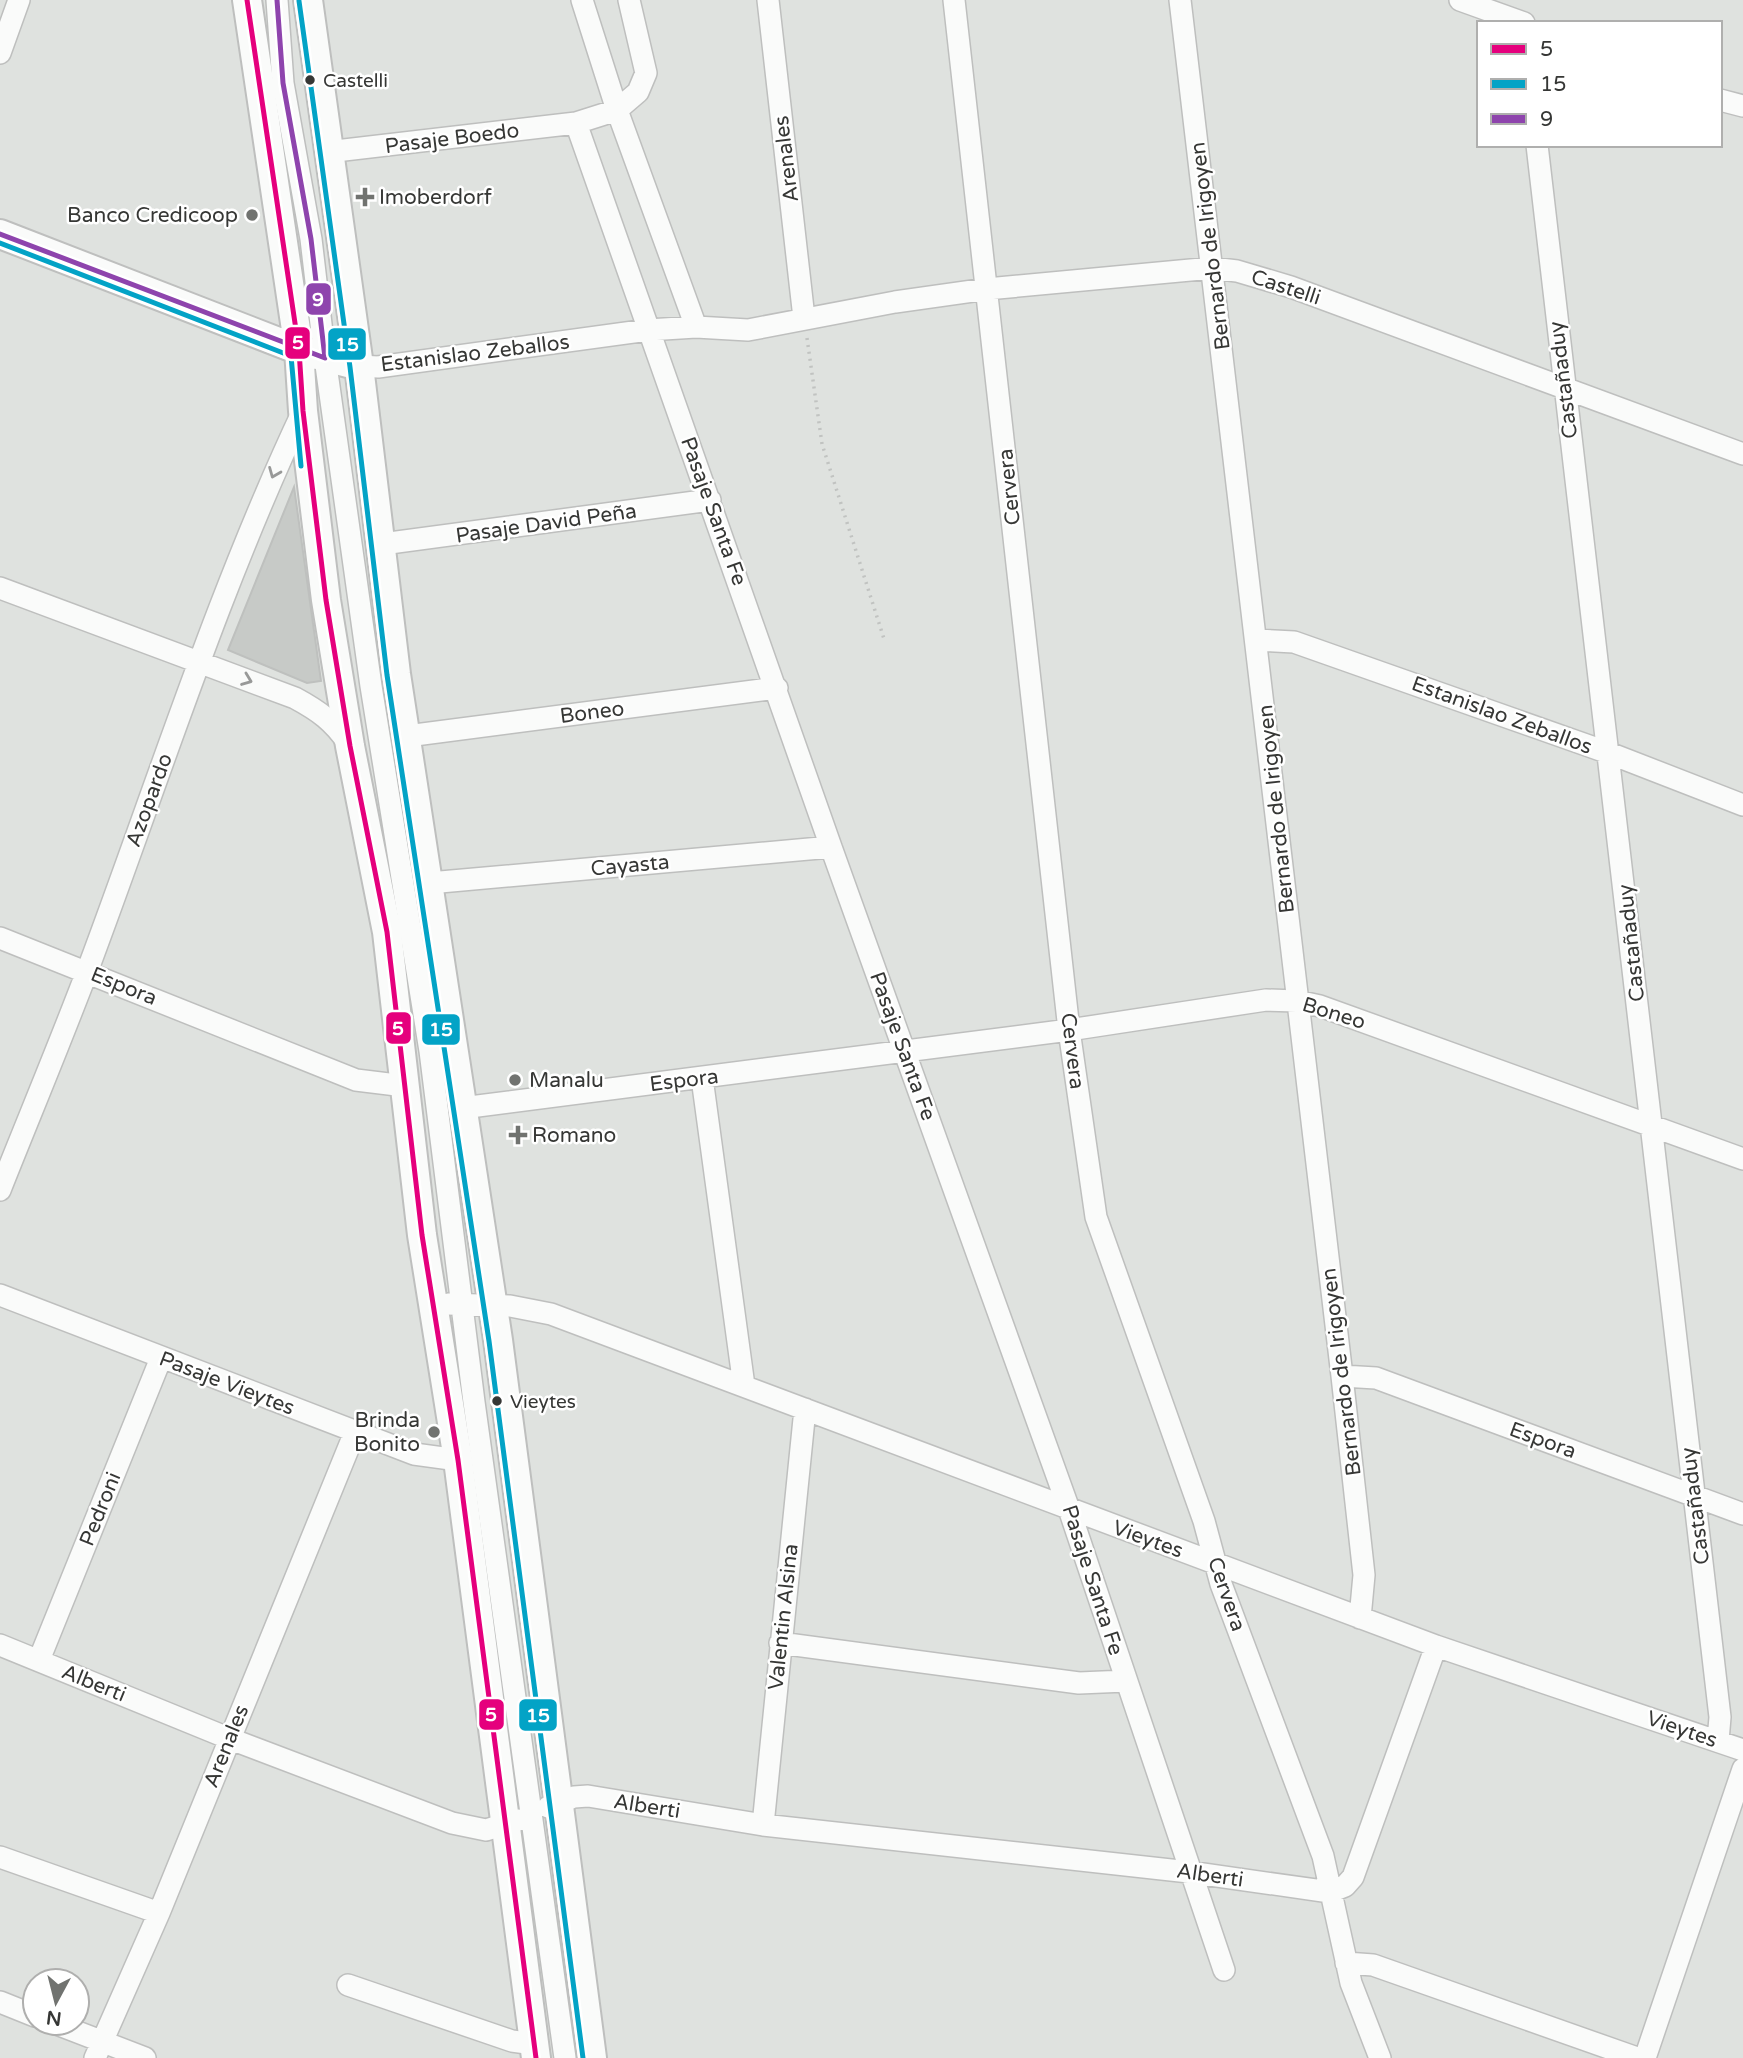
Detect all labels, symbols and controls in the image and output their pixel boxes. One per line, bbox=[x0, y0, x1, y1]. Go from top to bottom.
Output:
legend bbox=[1477, 21, 1722, 147]
text: 5 bbox=[1540, 37, 1553, 62]
place label: Castelli bbox=[323, 70, 388, 92]
text: 15 bbox=[1540, 72, 1566, 97]
marker: Castelli bbox=[303, 73, 317, 87]
text: 9 bbox=[1540, 107, 1553, 132]
street label: Arenales bbox=[769, 114, 804, 204]
street label: Pasaje Boedo bbox=[384, 118, 521, 159]
street label: Bernardo de Irigoyen bbox=[1185, 140, 1236, 351]
place label: Imoberdorf bbox=[379, 185, 492, 210]
marker: Imoberdorf bbox=[357, 189, 373, 205]
place label: Banco Credicoop bbox=[67, 203, 238, 228]
marker: Banco Credicoop bbox=[244, 207, 260, 223]
street label: Castelli bbox=[1248, 264, 1324, 310]
line badge: 9 bbox=[305, 282, 332, 316]
text: 9 bbox=[312, 289, 324, 311]
street label: Castañaduy bbox=[1544, 320, 1583, 440]
line badge: 5 bbox=[284, 326, 311, 360]
line badge: 15 bbox=[327, 327, 367, 361]
street label: Estanislao Zeballos bbox=[379, 330, 571, 377]
text: 5 bbox=[292, 332, 304, 354]
text: 15 bbox=[335, 334, 359, 356]
street label: Pasaje Santa Fe bbox=[675, 433, 752, 589]
street label: Cervera bbox=[993, 447, 1026, 526]
one-way arrow bbox=[269, 466, 283, 478]
street label: Pasaje David Peña bbox=[454, 498, 638, 549]
street label: Estanislao Zeballos bbox=[1408, 671, 1595, 760]
one-way arrow bbox=[240, 672, 252, 686]
street label: Boneo bbox=[558, 696, 626, 729]
street label: Bernardo de Irigoyen bbox=[1253, 703, 1300, 914]
street label: Azopardo bbox=[121, 750, 178, 850]
street label: Cayasta bbox=[590, 850, 670, 881]
street label: Castañaduy bbox=[1613, 883, 1650, 1003]
street label: Espora bbox=[87, 962, 161, 1011]
street label: Pasaje Santa Fe bbox=[864, 968, 941, 1124]
street label: Boneo bbox=[1299, 992, 1368, 1035]
line badge: 5 bbox=[385, 1011, 412, 1045]
street label: Cervera bbox=[1055, 1011, 1090, 1091]
line badge: 15 bbox=[421, 1013, 461, 1046]
text: 5 bbox=[392, 1018, 404, 1040]
text: 15 bbox=[429, 1019, 453, 1041]
street label: Espora bbox=[648, 1064, 720, 1097]
place label: Manalu bbox=[529, 1068, 604, 1093]
marker: Manalu bbox=[507, 1072, 523, 1088]
place label: Romano bbox=[532, 1123, 616, 1148]
marker: Romano bbox=[510, 1127, 526, 1143]
street label: Bernardo de Irigoyen bbox=[1316, 1266, 1367, 1477]
street label: Pasaje Vieytes bbox=[156, 1346, 298, 1421]
place label: Vieytes bbox=[510, 1391, 576, 1413]
marker: Vieytes bbox=[490, 1394, 504, 1408]
place label: Brinda Bonito bbox=[354, 1408, 420, 1457]
street label: Espora bbox=[1506, 1417, 1580, 1464]
marker: Brinda Bonito bbox=[426, 1424, 442, 1440]
street label: Castañaduy bbox=[1676, 1446, 1715, 1566]
street label: Pedroni bbox=[74, 1469, 127, 1550]
street label: Pasaje Santa Fe bbox=[1056, 1502, 1129, 1658]
street label: Vieytes bbox=[1109, 1515, 1186, 1564]
street label: Valentin Alsina bbox=[763, 1543, 804, 1691]
street label: Cervera bbox=[1202, 1554, 1251, 1635]
street label: Alberti bbox=[58, 1659, 130, 1708]
line badge: 5 bbox=[478, 1698, 505, 1731]
line badge: 15 bbox=[518, 1698, 558, 1732]
street label: Arenales bbox=[199, 1701, 254, 1791]
text: 5 bbox=[485, 1704, 497, 1726]
text: 15 bbox=[526, 1705, 550, 1727]
street label: Vieytes bbox=[1643, 1706, 1720, 1753]
street label: Alberti bbox=[612, 1789, 682, 1824]
street label: Alberti bbox=[1175, 1858, 1245, 1893]
north arrow bbox=[21, 1967, 91, 2037]
text: N bbox=[45, 2006, 63, 2030]

